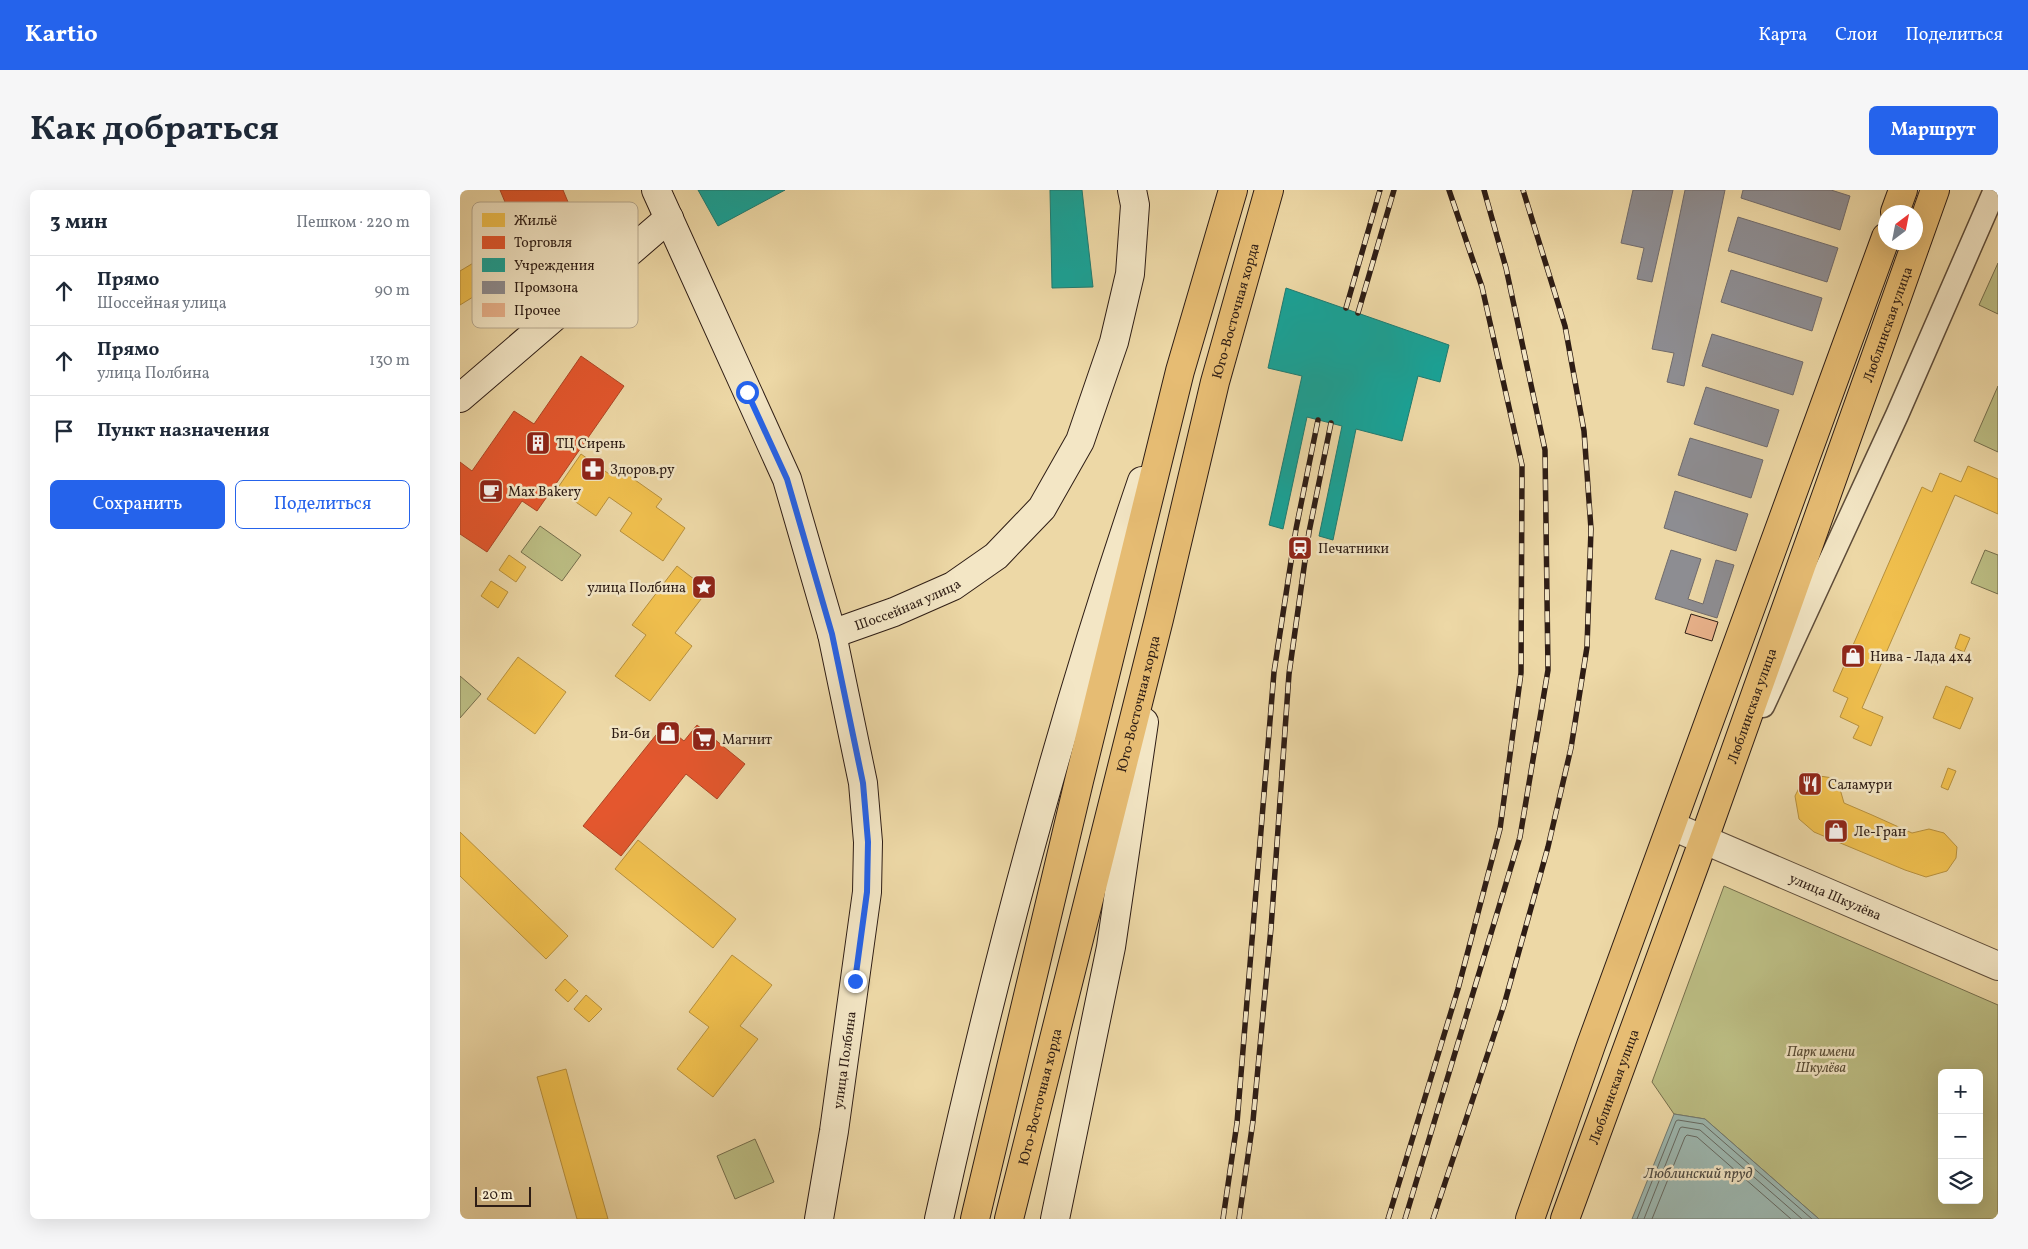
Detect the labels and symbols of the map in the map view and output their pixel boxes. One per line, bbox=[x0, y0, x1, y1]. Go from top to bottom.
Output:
legend bbox=[472, 202, 638, 328]
north arrow bbox=[1878, 205, 1923, 250]
text: Жильё bbox=[514, 212, 558, 231]
text: Торговля bbox=[514, 234, 572, 253]
street label: Юго-Восточная хорда bbox=[1208, 241, 1265, 381]
text: Учреждения bbox=[514, 257, 594, 276]
street label: Люблинская улица bbox=[1859, 264, 1918, 385]
text: Промзона bbox=[514, 279, 578, 298]
text: Прочее bbox=[514, 302, 561, 321]
route start bbox=[736, 381, 759, 404]
building icon: ТЦ Сирень bbox=[525, 430, 551, 456]
place label: ТЦ Сирень bbox=[556, 435, 626, 454]
pharmacy icon: Здоров.ру bbox=[580, 456, 606, 482]
place label: Здоров.ру bbox=[610, 461, 675, 480]
cafe icon: Max Bakery bbox=[478, 478, 504, 504]
place label: Max Bakery bbox=[508, 483, 582, 502]
station icon: Печатники bbox=[1287, 535, 1313, 561]
place label: Печатники bbox=[1318, 540, 1389, 559]
place icon: улица Полбина bbox=[691, 574, 717, 600]
street label: Шоссейная улица bbox=[852, 575, 965, 636]
place label: улица Полбина bbox=[587, 579, 686, 598]
street label: Юго-Восточная хорда bbox=[1113, 634, 1166, 775]
shop icon: Нива - Лада 4х4 bbox=[1840, 643, 1866, 669]
street label: Люблинская улица bbox=[1723, 646, 1782, 767]
place label: Нива - Лада 4х4 bbox=[1870, 648, 1972, 667]
shop icon: Би-би bbox=[655, 720, 681, 746]
place label: Би-би bbox=[611, 725, 650, 744]
supermarket icon: Магнит bbox=[691, 726, 717, 752]
place label: Магнит bbox=[722, 731, 772, 750]
restaurant icon: Саламури bbox=[1797, 771, 1823, 797]
place label: Саламури bbox=[1828, 776, 1893, 795]
shop icon: Ле-Гран bbox=[1823, 818, 1849, 844]
place label: Ле-Гран bbox=[1854, 823, 1907, 842]
street label: улица Шкулёва bbox=[1786, 869, 1884, 926]
route end bbox=[844, 970, 867, 993]
street label: улица Полбина bbox=[829, 1010, 862, 1110]
street label: Юго-Восточная хорда bbox=[1015, 1027, 1067, 1168]
street label: Люблинская улица bbox=[1585, 1027, 1645, 1147]
park label: Парк имени Шкулёва bbox=[1787, 1043, 1855, 1078]
water label: Люблинский пруд bbox=[1643, 1164, 1752, 1185]
scale bar bbox=[475, 1184, 531, 1207]

